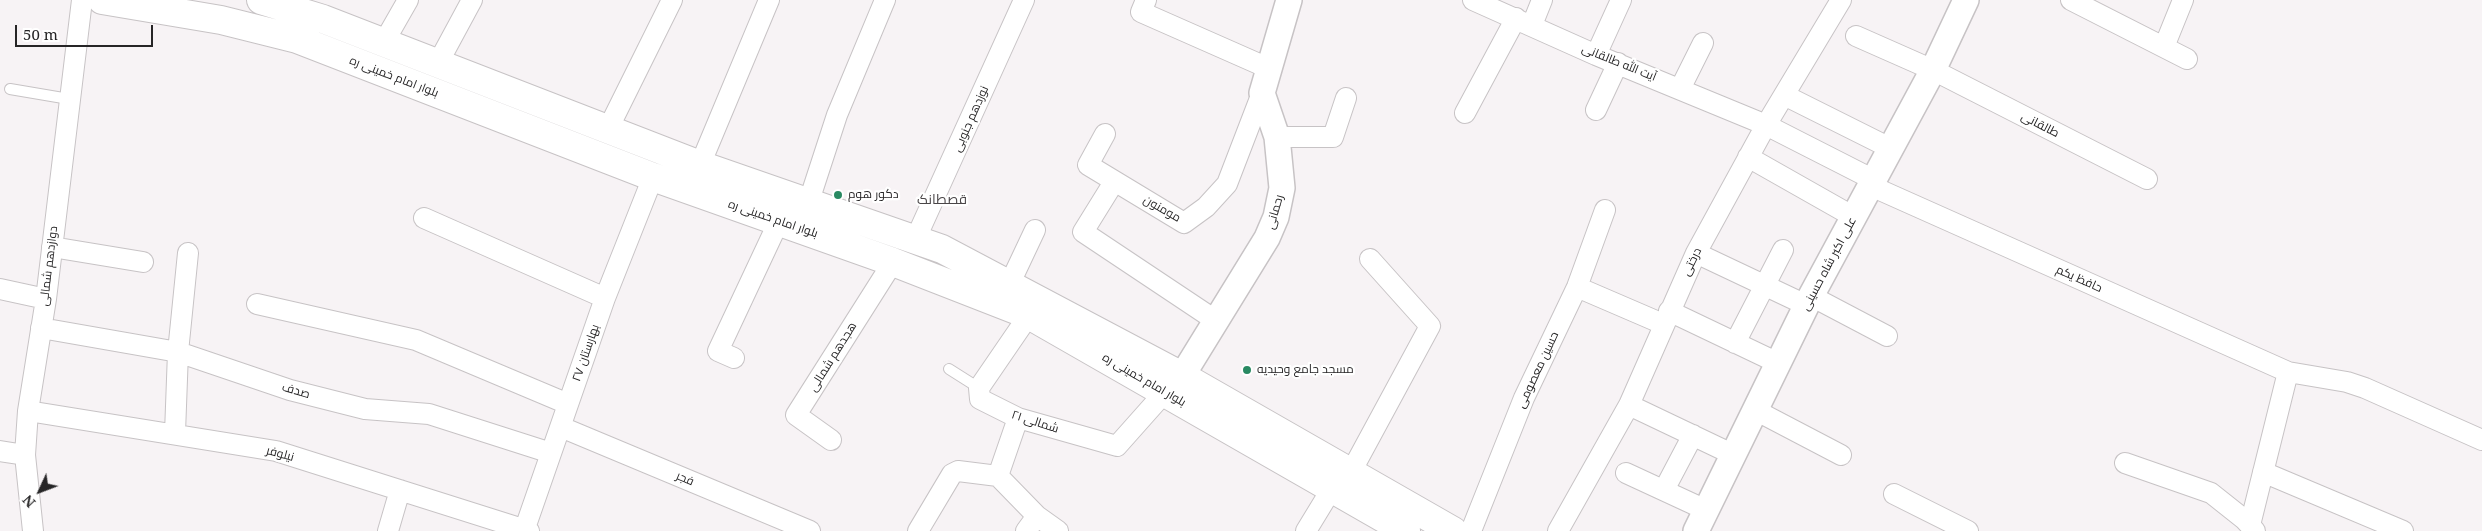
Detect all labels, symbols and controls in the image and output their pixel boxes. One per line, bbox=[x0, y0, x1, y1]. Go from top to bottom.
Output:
scale bar bbox=[18, 15, 155, 47]
text: 50 m bbox=[23, 24, 58, 44]
street label: آیت الله طالقانی bbox=[1580, 42, 1658, 84]
street label: بلوار امام خمینی ره bbox=[347, 53, 441, 101]
street label: نوزدهم جنوبی bbox=[950, 84, 992, 154]
street label: طالقانی bbox=[2019, 109, 2061, 141]
place label: دکور هوم bbox=[848, 188, 899, 202]
marker: دکور هوم bbox=[832, 189, 844, 201]
district label: قصطانک bbox=[917, 192, 967, 208]
street label: مومنون bbox=[1141, 193, 1183, 225]
street label: رحمانی bbox=[1263, 193, 1287, 231]
street label: بلوار امام خمینی ره bbox=[726, 197, 820, 241]
street label: علی اکبر شاه حسینی bbox=[1798, 215, 1860, 313]
street label: دوازدهم شمالی bbox=[37, 225, 61, 307]
street label: درختی bbox=[1679, 245, 1705, 279]
street label: حافظ یکم bbox=[2054, 262, 2104, 296]
street label: هجدهم شمالی bbox=[806, 320, 860, 394]
street label: بهارستان ۲۷ bbox=[569, 322, 603, 384]
street label: حسین معصومی bbox=[1514, 329, 1562, 411]
street label: بلوار امام خمینی ره bbox=[1100, 350, 1188, 410]
place label: مسجد جامع وحیدیه bbox=[1257, 363, 1354, 377]
marker: مسجد جامع وحیدیه bbox=[1241, 364, 1253, 376]
street label: صدف bbox=[280, 380, 312, 402]
street label: ۲۱ شمالی bbox=[1010, 408, 1060, 436]
street label: نیلوفر bbox=[264, 443, 296, 465]
north arrow bbox=[15, 466, 65, 516]
street label: فجر bbox=[674, 469, 696, 489]
text: N bbox=[18, 491, 39, 512]

